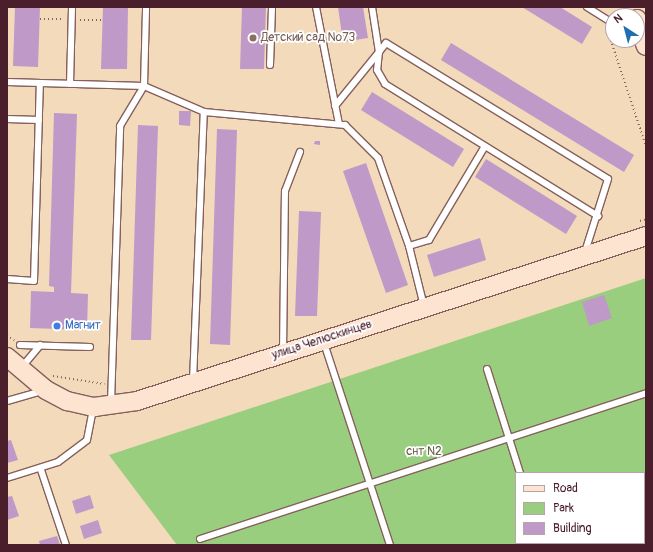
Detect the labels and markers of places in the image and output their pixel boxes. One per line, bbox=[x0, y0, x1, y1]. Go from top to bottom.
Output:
place label: Детский сад №73 bbox=[261, 31, 355, 45]
marker: Детский сад №73 bbox=[248, 33, 258, 43]
place label: Магнит bbox=[65, 319, 101, 333]
marker: Магнит bbox=[52, 321, 62, 331]

